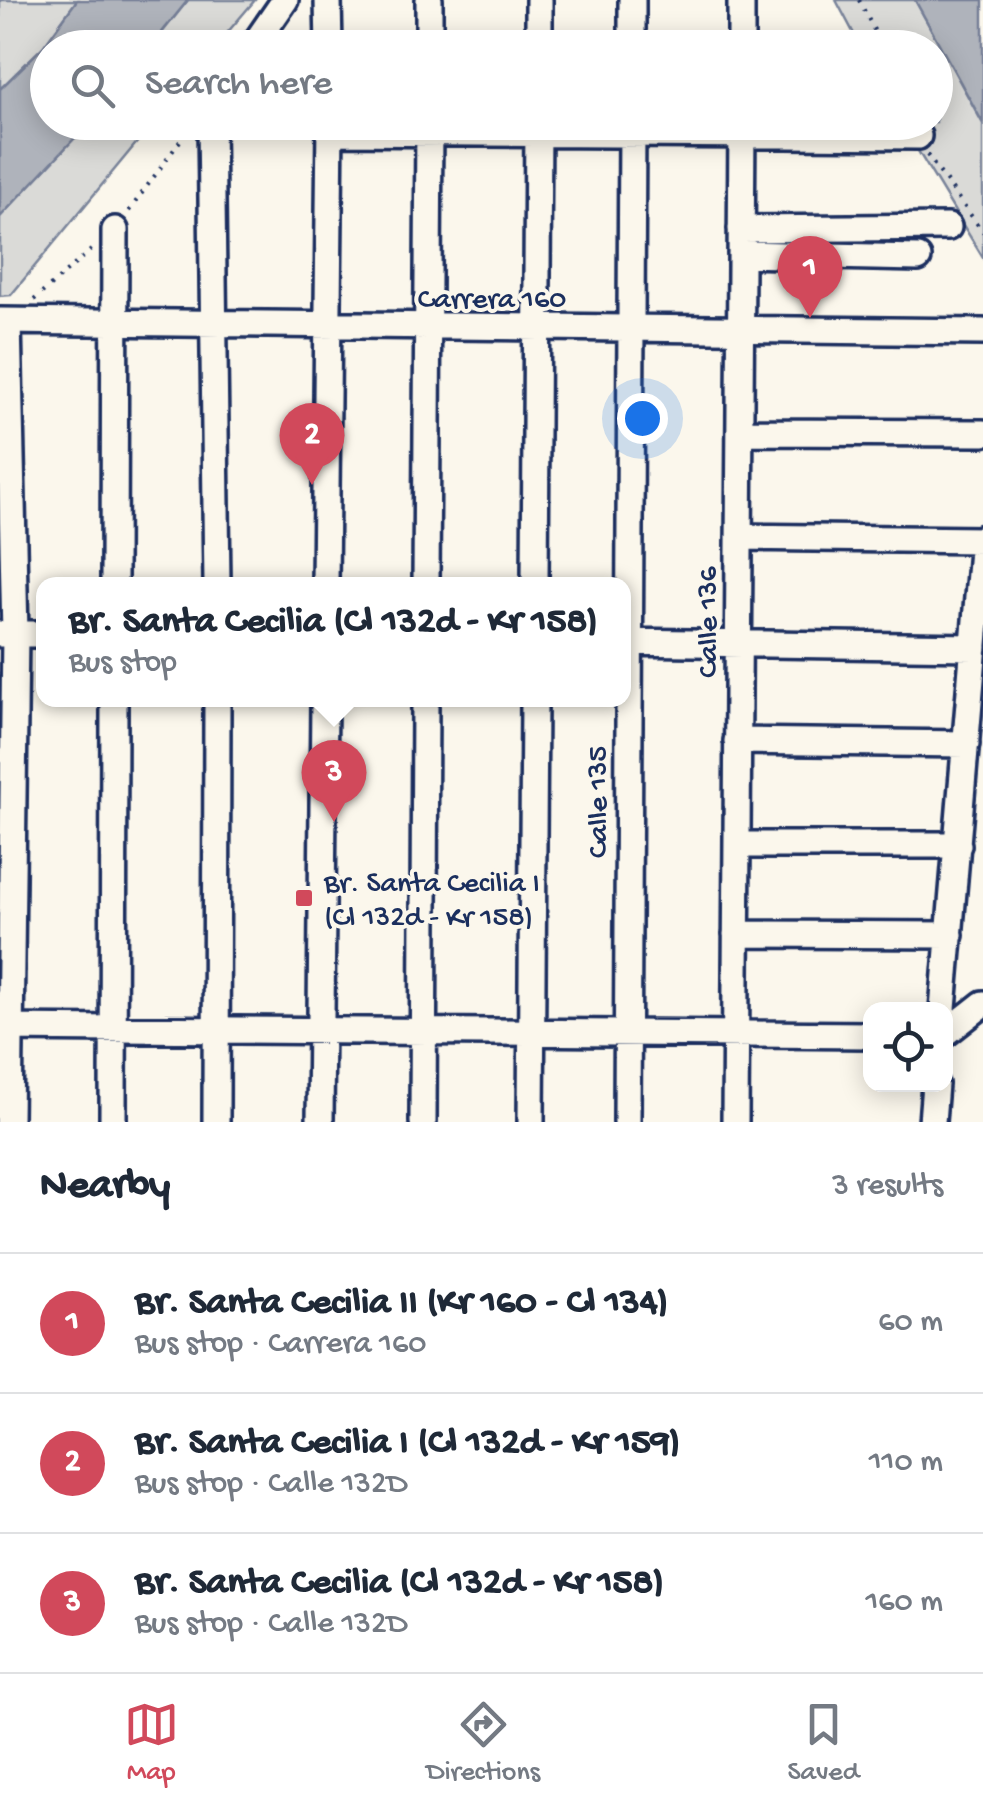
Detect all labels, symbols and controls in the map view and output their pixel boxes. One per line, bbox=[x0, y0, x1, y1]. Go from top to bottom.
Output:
search box bbox=[30, 30, 953, 140]
icon: search bbox=[65, 58, 120, 113]
text: Search here bbox=[145, 63, 332, 107]
pin: 1 bbox=[778, 236, 842, 318]
street label: Carrera 160 bbox=[418, 284, 566, 319]
your location bbox=[617, 393, 668, 444]
pin: 2 bbox=[280, 402, 344, 485]
street label: Calle 136 bbox=[693, 565, 728, 678]
popup bbox=[36, 577, 631, 707]
text: Br. Santa Cecilia (Cl 132d - Kr 158) bbox=[69, 601, 598, 645]
text: Bus stop bbox=[69, 645, 177, 683]
pin: 3 bbox=[302, 740, 366, 822]
street label: Calle 135 bbox=[583, 746, 618, 858]
place label: Br. Santa Cecilia I (Cl 132d - Kr 158) bbox=[323, 868, 540, 937]
marker: Br. Santa Cecilia I (Cl 132d - Kr 158) bbox=[293, 887, 315, 909]
map controls bbox=[863, 1002, 953, 1092]
button: locate bbox=[863, 1002, 953, 1092]
text: Nearby bbox=[40, 1163, 170, 1212]
text: 3 results bbox=[832, 1168, 943, 1206]
text: Br. Santa Cecilia II (Kr 160 - Cl 134) bbox=[135, 1282, 669, 1326]
text: 1 bbox=[66, 1304, 79, 1342]
text: 60 m bbox=[878, 1304, 943, 1342]
text: Bus stop · Carrera 160 bbox=[135, 1326, 426, 1364]
text: Br. Santa Cecilia I (Cl 132d - Kr 159) bbox=[135, 1422, 681, 1466]
text: 2 bbox=[65, 1444, 80, 1482]
text: 110 m bbox=[869, 1444, 943, 1482]
text: Bus stop · Calle 132D bbox=[135, 1466, 408, 1504]
text: Br. Santa Cecilia (Cl 132d - Kr 158) bbox=[135, 1562, 664, 1606]
text: 3 bbox=[64, 1584, 81, 1622]
text: 160 m bbox=[865, 1584, 943, 1622]
text: Bus stop · Calle 132D bbox=[135, 1606, 408, 1644]
tab: Map bbox=[124, 1697, 179, 1790]
tab: Directions bbox=[426, 1697, 540, 1790]
tab: Saved bbox=[787, 1697, 859, 1790]

